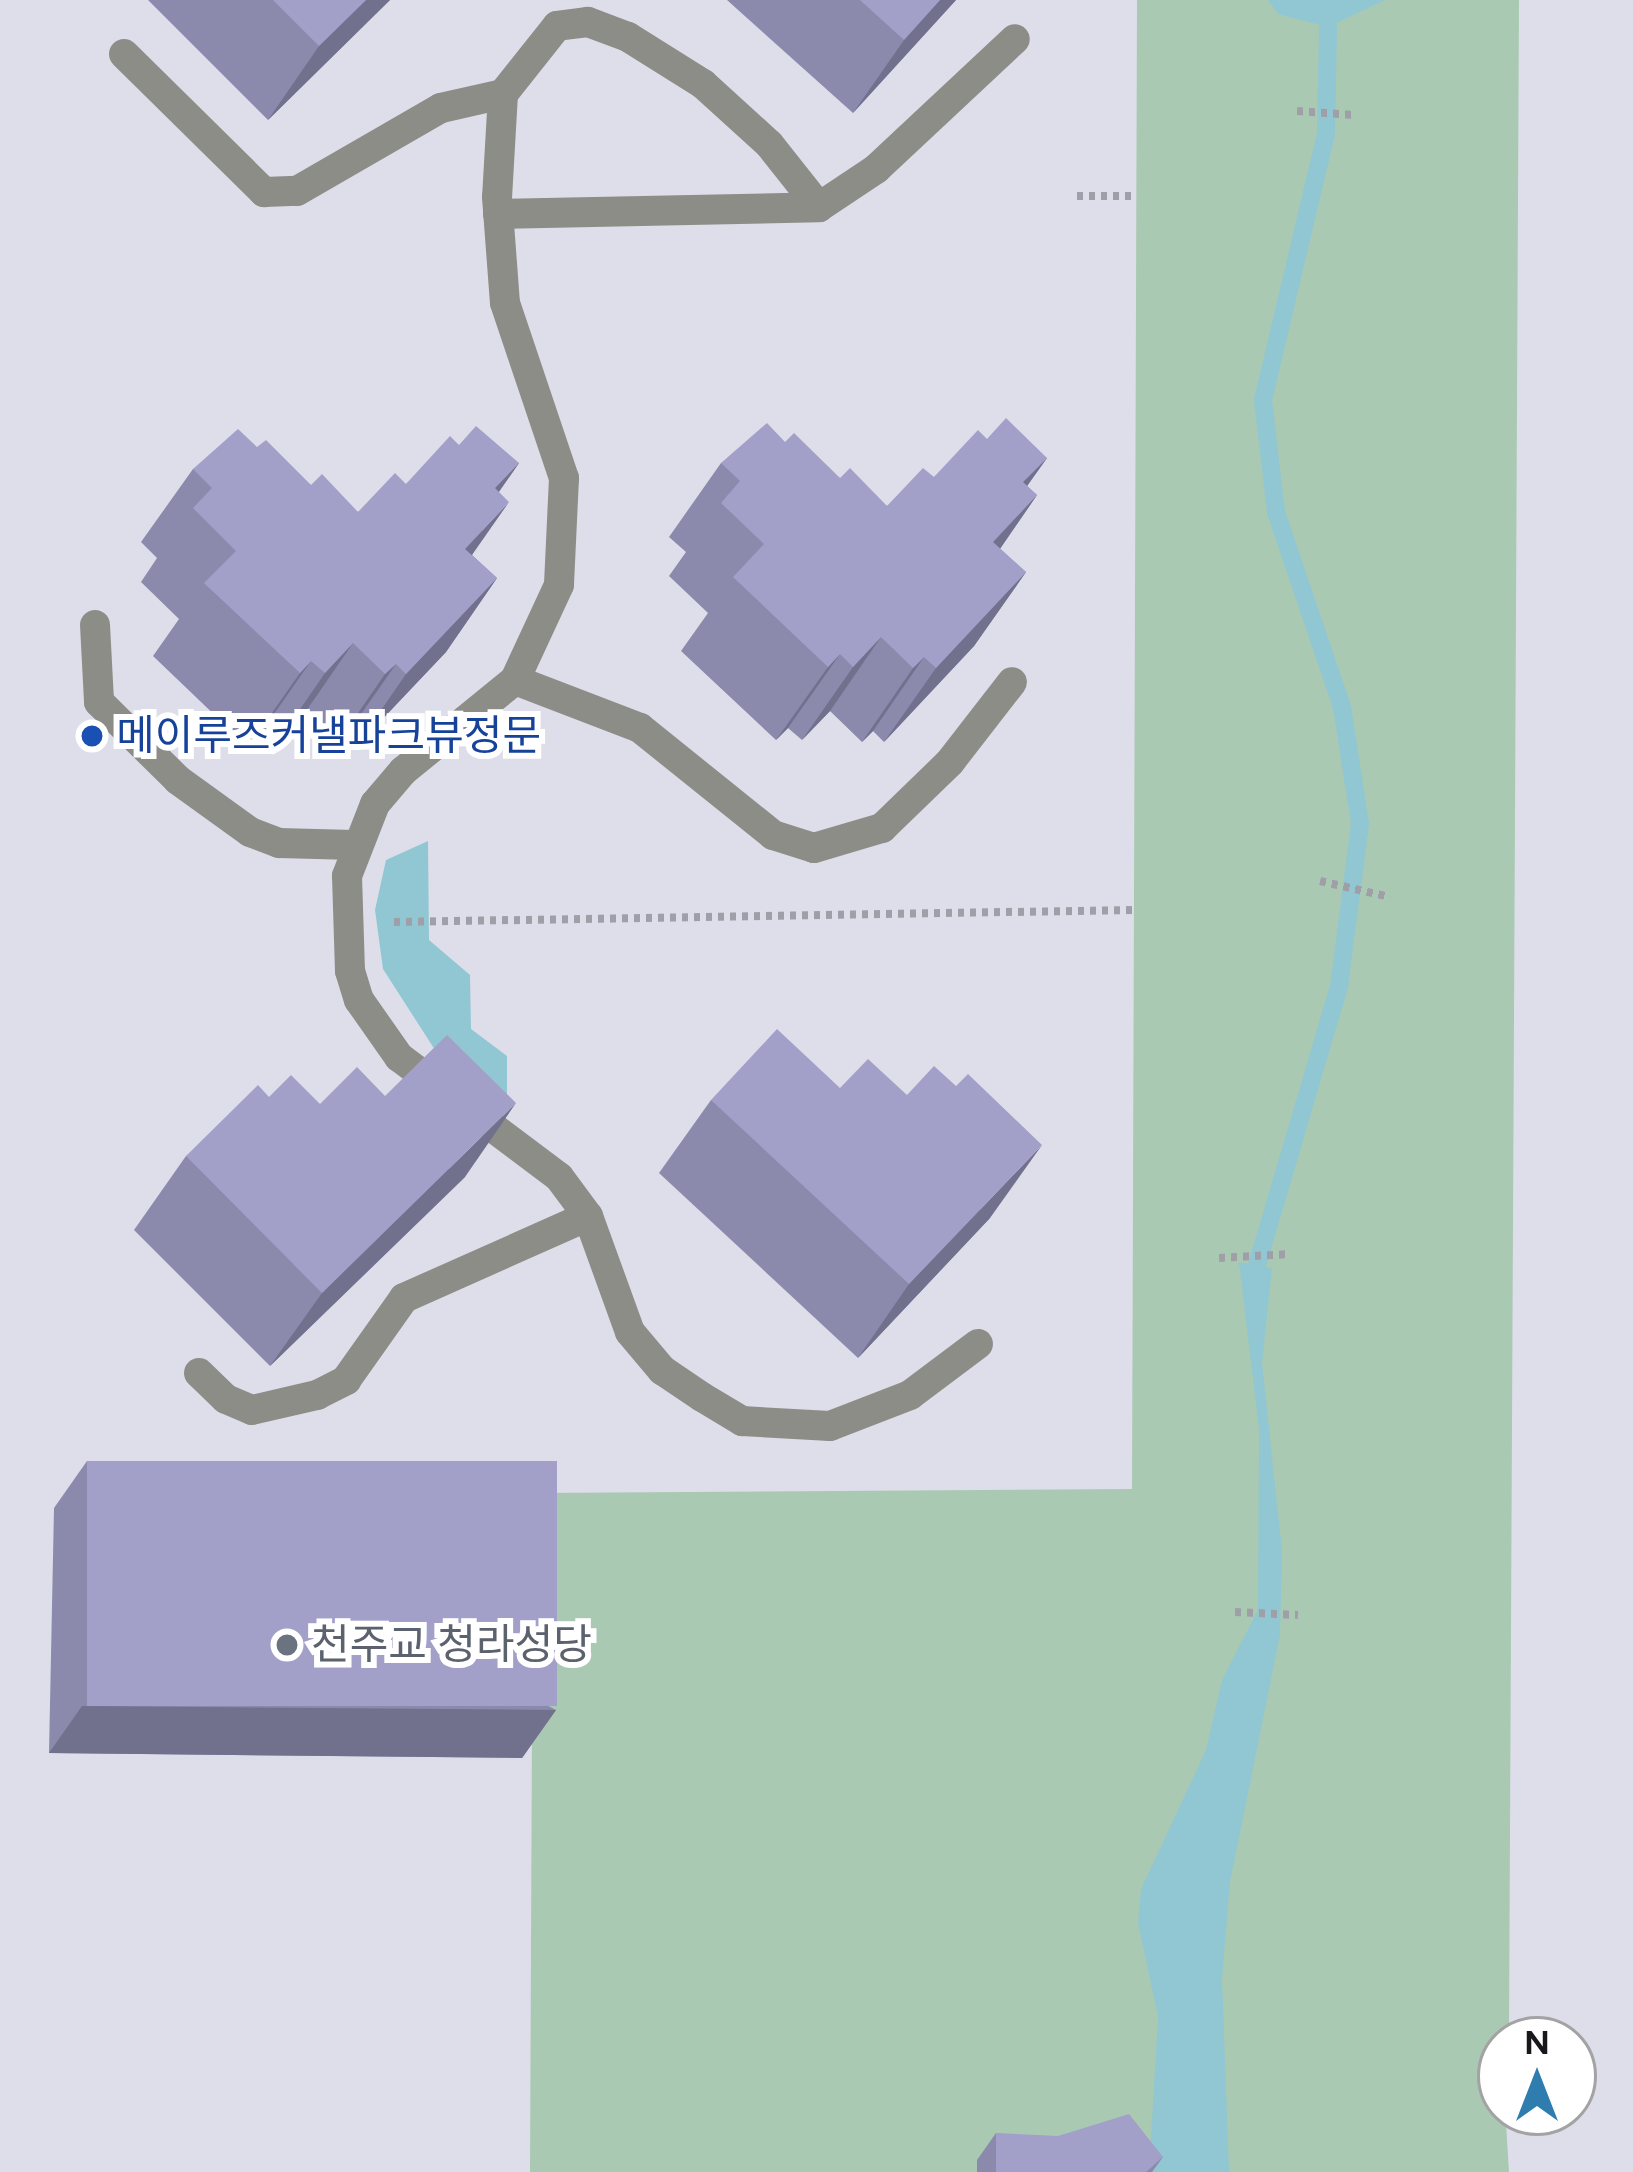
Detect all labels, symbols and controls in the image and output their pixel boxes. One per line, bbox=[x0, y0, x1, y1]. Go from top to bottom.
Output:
place label: 메이루즈커낼파크뷰정문 bbox=[116, 711, 541, 761]
marker: 메이루즈커낼파크뷰정문 bbox=[79, 723, 105, 749]
place label: 천주교 청라성당 bbox=[311, 1620, 592, 1670]
marker: 천주교 청라성당 bbox=[274, 1632, 300, 1658]
north arrow bbox=[1477, 2016, 1597, 2136]
text: N bbox=[1524, 2023, 1550, 2062]

